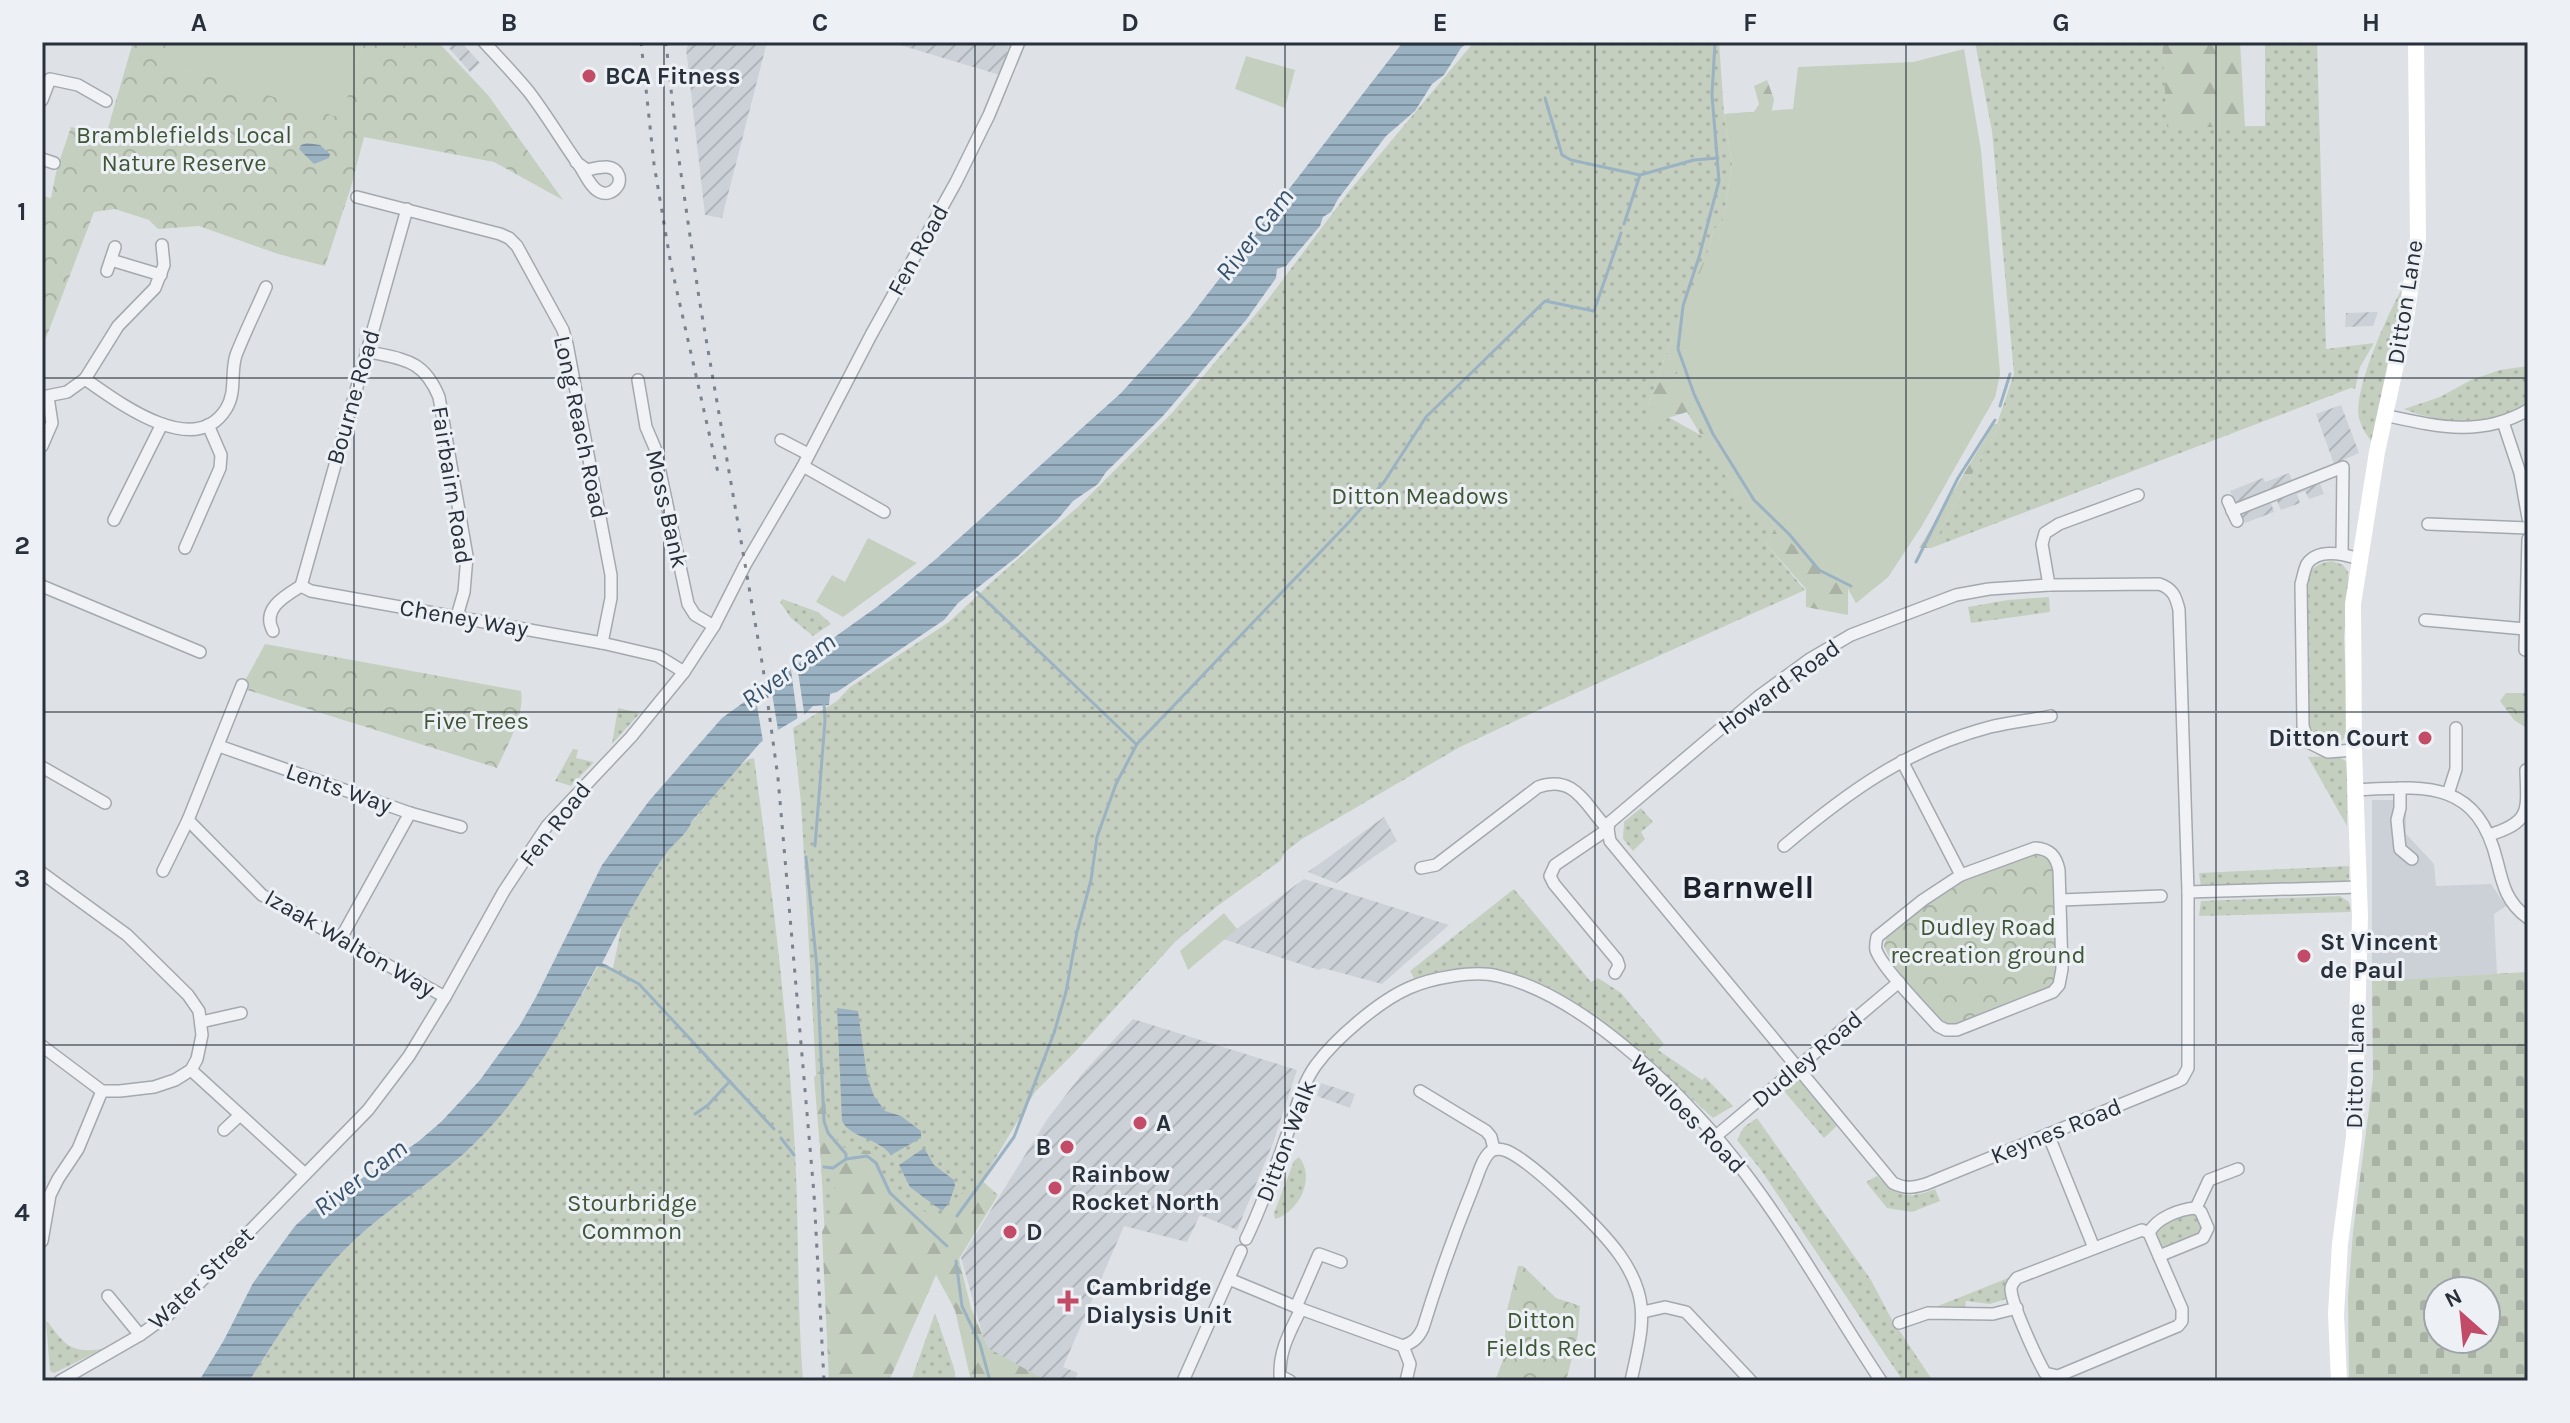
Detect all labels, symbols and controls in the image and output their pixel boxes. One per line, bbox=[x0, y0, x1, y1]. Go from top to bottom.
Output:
text: A bbox=[191, 7, 207, 38]
text: B bbox=[501, 7, 517, 38]
text: C bbox=[812, 7, 828, 38]
text: D bbox=[1121, 7, 1139, 38]
text: E bbox=[1432, 7, 1448, 38]
text: F bbox=[1743, 7, 1757, 38]
text: G bbox=[2052, 7, 2070, 38]
text: H bbox=[2362, 7, 2380, 38]
place label: BCA Fitness bbox=[605, 62, 740, 90]
marker: BCA Fitness bbox=[580, 67, 598, 85]
park label: Bramblefields Local Nature Reserve bbox=[76, 121, 292, 177]
water label: River Cam bbox=[1209, 182, 1300, 287]
text: 1 bbox=[17, 196, 27, 227]
street label: Fen Road bbox=[882, 200, 954, 300]
street label: Ditton Lane bbox=[2381, 238, 2429, 366]
street label: Bourne Road bbox=[320, 326, 386, 468]
street label: Long Reach Road bbox=[548, 333, 614, 521]
street label: Fairbairn Road bbox=[426, 404, 478, 566]
street label: Moss Bank bbox=[640, 447, 694, 571]
park label: Ditton Meadows bbox=[1331, 482, 1509, 510]
text: 2 bbox=[14, 530, 30, 561]
street label: Cheney Way bbox=[397, 593, 531, 643]
water label: River Cam bbox=[735, 626, 841, 715]
street label: Howard Road bbox=[1713, 633, 1845, 741]
park label: Five Trees bbox=[423, 707, 529, 735]
place label: Ditton Court bbox=[2268, 724, 2409, 752]
marker: Ditton Court bbox=[2416, 729, 2434, 747]
street label: Lents Way bbox=[282, 757, 396, 819]
street label: Fen Road bbox=[513, 776, 597, 872]
text: 3 bbox=[14, 863, 30, 894]
district label: Barnwell bbox=[1682, 869, 1814, 906]
street label: Izaak Walton Way bbox=[260, 883, 440, 1003]
park label: Dudley Road recreation ground bbox=[1890, 913, 2086, 969]
place label: St Vincent de Paul bbox=[2320, 928, 2438, 984]
marker: St Vincent de Paul bbox=[2295, 947, 2313, 965]
street label: Ditton Lane bbox=[2340, 1003, 2370, 1129]
street label: Dudley Road bbox=[1746, 1005, 1868, 1113]
street label: Wadloes Road bbox=[1624, 1049, 1752, 1179]
street label: Ditton Walk bbox=[1250, 1076, 1322, 1206]
street label: Keynes Road bbox=[1987, 1092, 2125, 1170]
place label: A bbox=[1156, 1109, 1171, 1137]
marker: A bbox=[1131, 1114, 1149, 1132]
water label: River Cam bbox=[307, 1132, 413, 1223]
place label: B bbox=[1035, 1133, 1051, 1161]
marker: B bbox=[1058, 1138, 1076, 1156]
place label: Rainbow Rocket North bbox=[1071, 1160, 1220, 1216]
marker: Rainbow Rocket North bbox=[1046, 1179, 1064, 1197]
park label: Stourbridge Common bbox=[567, 1189, 697, 1245]
text: 4 bbox=[14, 1197, 30, 1228]
place label: D bbox=[1026, 1218, 1042, 1246]
street label: Water Street bbox=[143, 1221, 259, 1335]
marker: D bbox=[1001, 1223, 1019, 1241]
place label: Cambridge Dialysis Unit bbox=[1086, 1273, 1232, 1329]
north arrow bbox=[2422, 1275, 2502, 1355]
text: N bbox=[2440, 1283, 2466, 1313]
marker: Cambridge Dialysis Unit bbox=[1057, 1290, 1079, 1312]
park label: Ditton Fields Rec bbox=[1486, 1306, 1596, 1362]

